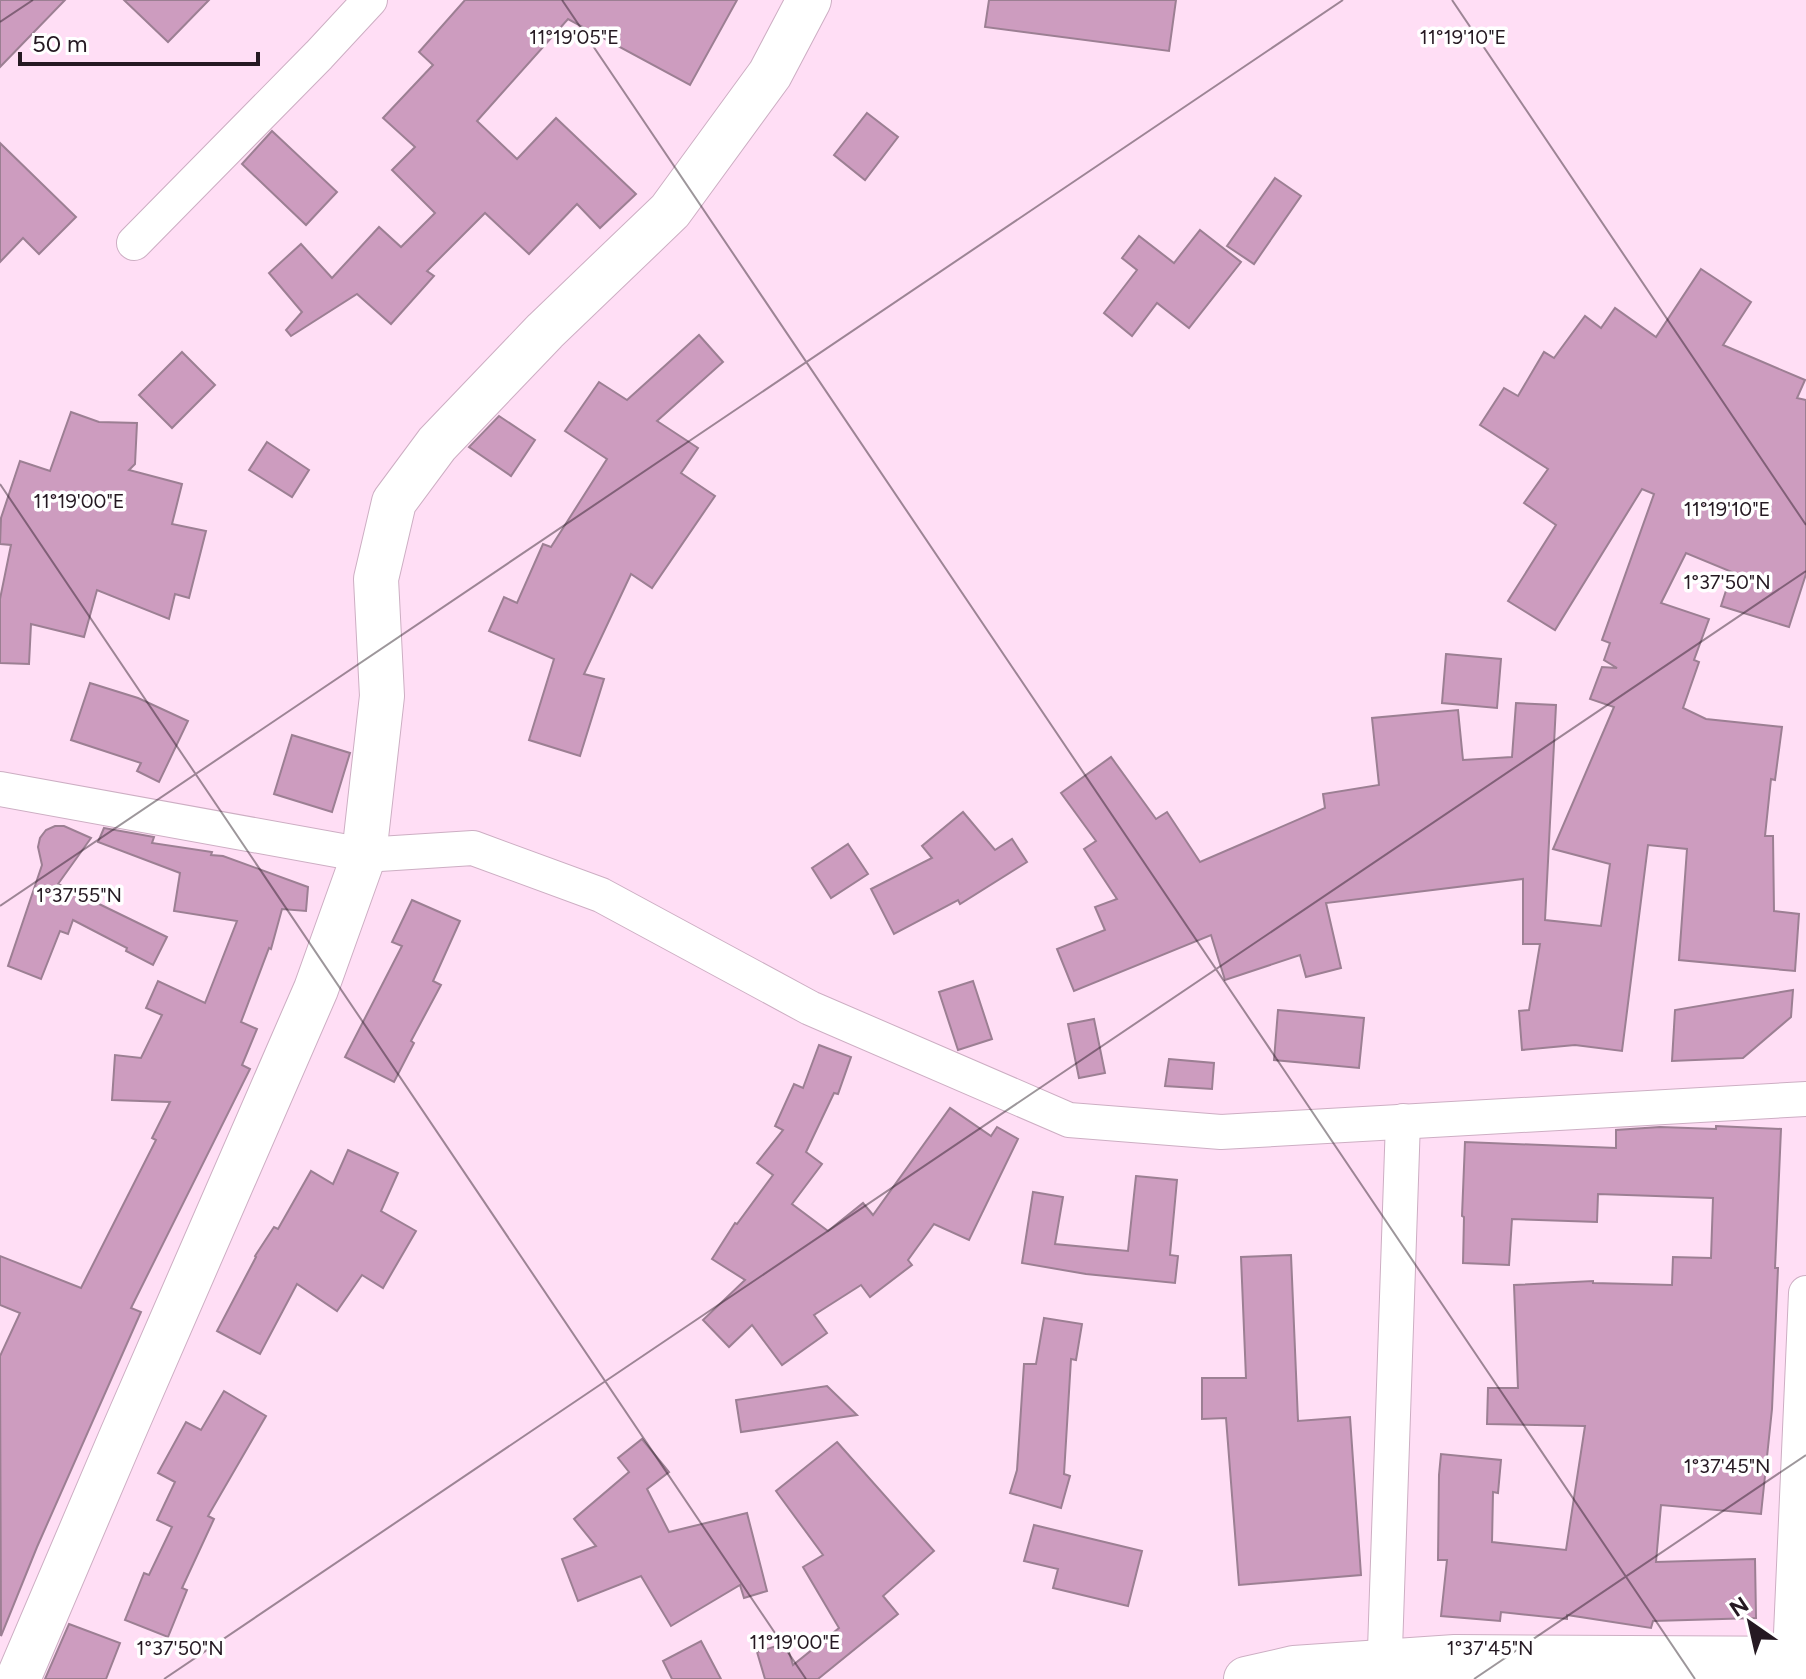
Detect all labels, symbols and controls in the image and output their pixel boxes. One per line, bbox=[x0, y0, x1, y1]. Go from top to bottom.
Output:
scale bar bbox=[20, 16, 258, 66]
text: 11°19'05"E bbox=[529, 25, 619, 49]
text: 11°19'10"E bbox=[1420, 25, 1506, 49]
text: 50 m bbox=[32, 29, 88, 58]
text: 11°19'00"E bbox=[33, 489, 125, 513]
text: 11°19'10"E bbox=[1684, 497, 1770, 521]
text: 1°37'50"N bbox=[1683, 570, 1771, 594]
text: 1°37'55"N bbox=[36, 883, 122, 907]
text: 1°37'45"N bbox=[1683, 1454, 1771, 1478]
north arrow bbox=[1710, 1583, 1790, 1663]
text: N bbox=[1724, 1591, 1754, 1623]
text: 11°19'00"E bbox=[749, 1630, 841, 1654]
text: 1°37'50"N bbox=[136, 1636, 224, 1660]
text: 1°37'45"N bbox=[1446, 1636, 1534, 1660]

